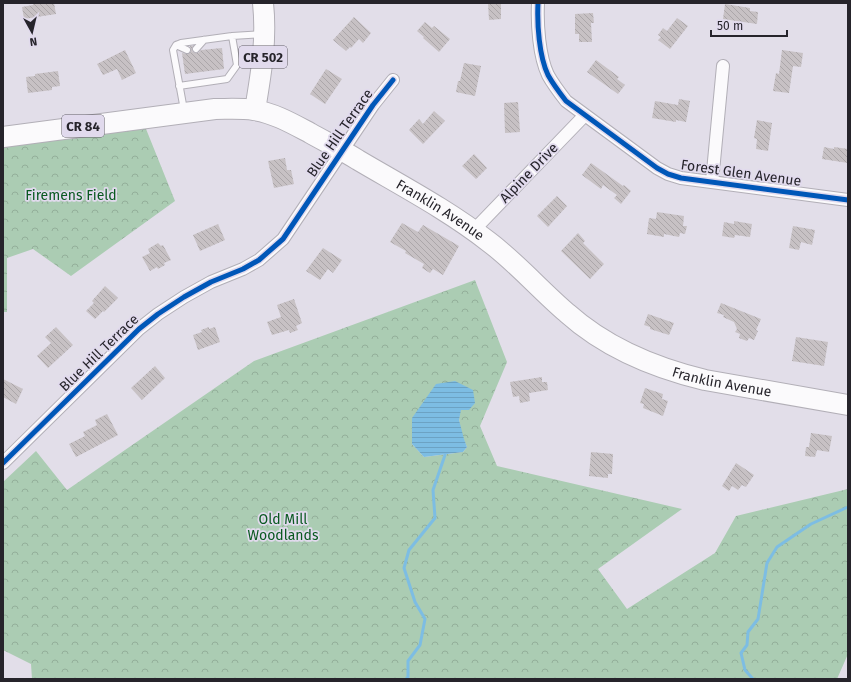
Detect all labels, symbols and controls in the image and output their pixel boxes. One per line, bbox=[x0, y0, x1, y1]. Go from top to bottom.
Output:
north arrow bbox=[12, 12, 52, 52]
scale bar bbox=[711, 12, 787, 38]
text: 50 m bbox=[717, 19, 743, 33]
text: N bbox=[29, 34, 38, 48]
road number: CR 502 bbox=[239, 46, 287, 68]
street label: Blue Hill Terrace bbox=[303, 86, 377, 180]
road number: CR 84 bbox=[62, 115, 104, 137]
street label: Alpine Drive bbox=[496, 139, 562, 207]
street label: Forest Glen Avenue bbox=[680, 156, 802, 190]
street label: Franklin Avenue bbox=[393, 176, 488, 244]
park label: Firemens Field bbox=[25, 187, 117, 204]
street label: Blue Hill Terrace bbox=[56, 311, 142, 395]
street label: Franklin Avenue bbox=[670, 363, 773, 400]
park label: Old Mill Woodlands bbox=[248, 511, 319, 544]

